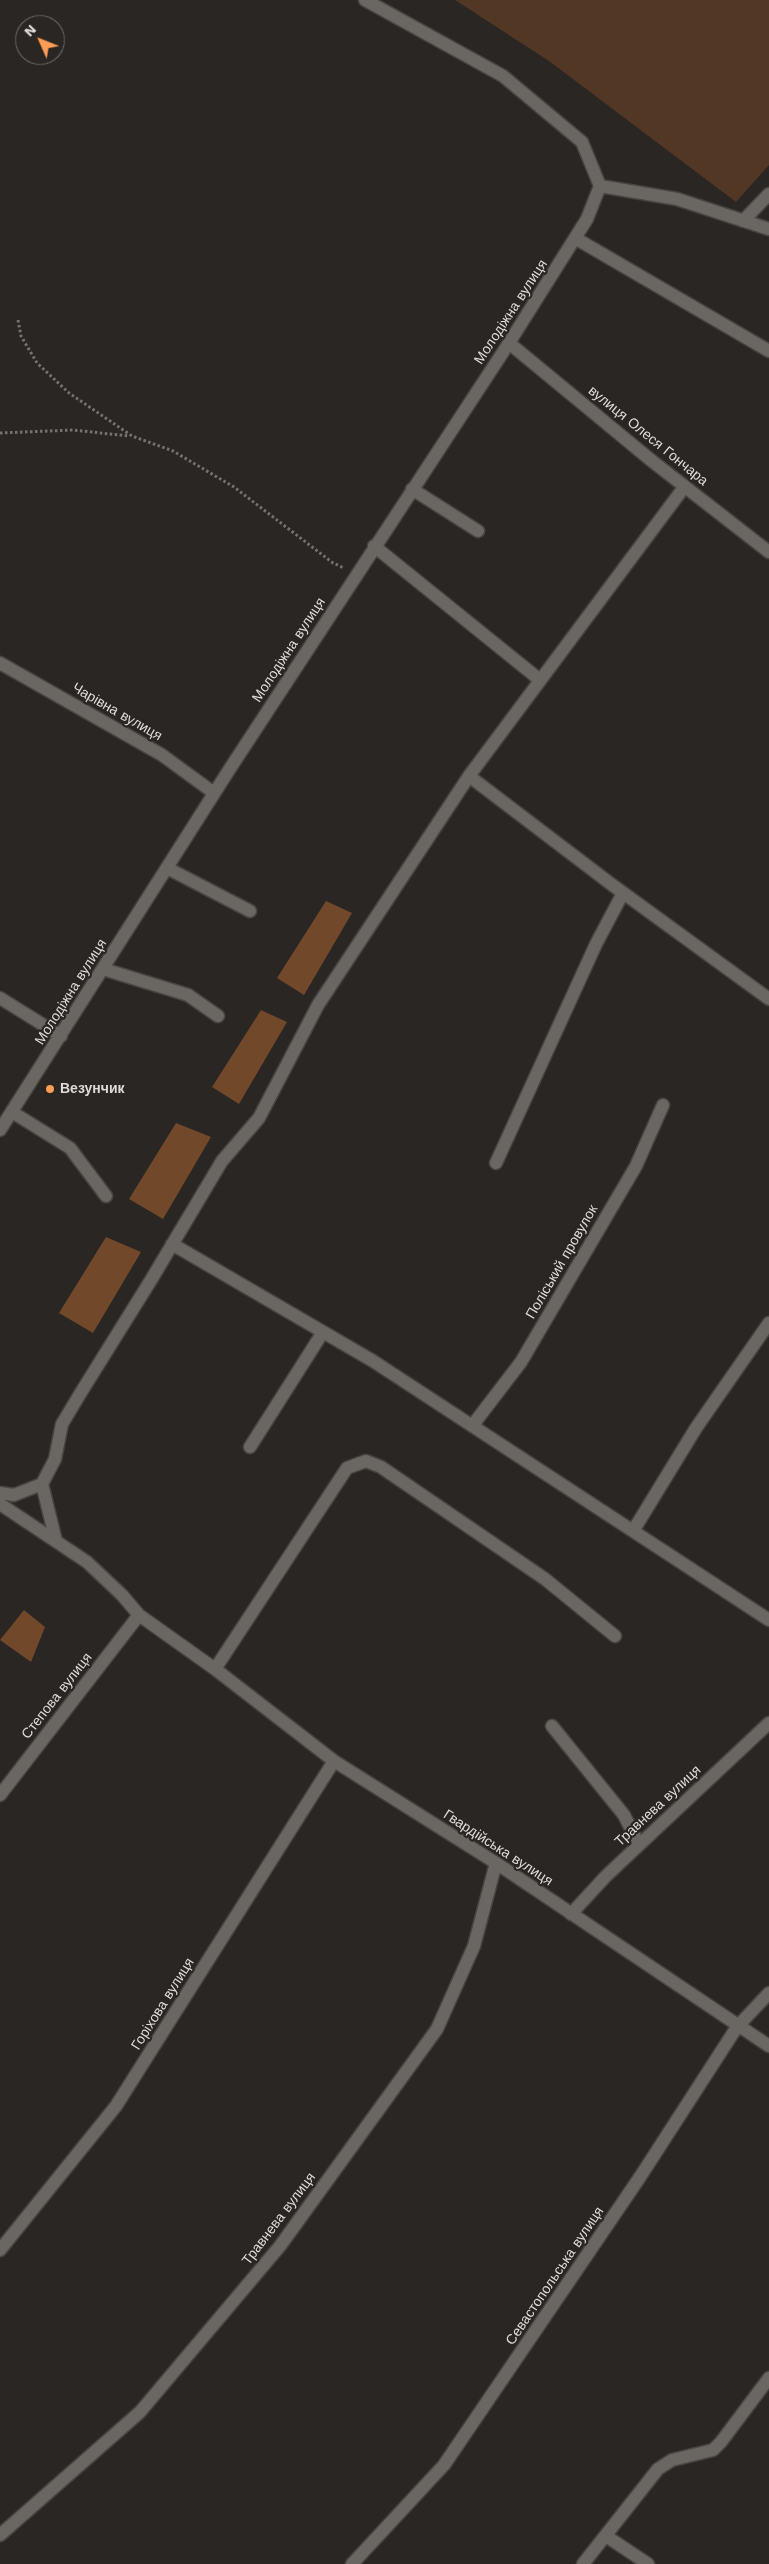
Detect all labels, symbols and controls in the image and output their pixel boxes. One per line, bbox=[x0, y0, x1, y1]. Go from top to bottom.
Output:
north arrow bbox=[15, 15, 65, 65]
text: N bbox=[21, 21, 39, 40]
street label: Молодіжна вулиця bbox=[471, 256, 551, 368]
street label: вулиця Олеся Гончара bbox=[585, 383, 711, 489]
street label: Молодіжна вулиця bbox=[249, 594, 329, 706]
street label: Чарівна вулиця bbox=[69, 679, 165, 745]
street label: Молодіжна вулиця bbox=[32, 936, 110, 1048]
place label: Везунчик bbox=[60, 1081, 124, 1097]
marker: Везунчик bbox=[44, 1083, 56, 1095]
street label: Поліський провулок bbox=[523, 1202, 601, 1322]
street label: Степова вулиця bbox=[18, 1650, 96, 1742]
street label: Травнева вулиця bbox=[611, 1762, 705, 1850]
street label: Гвардійська вулиця bbox=[440, 1806, 556, 1890]
street label: Горіхова вулиця bbox=[128, 1955, 198, 2053]
street label: Травнева вулиця bbox=[239, 2169, 319, 2269]
street label: Севастопольська вулиця bbox=[502, 2204, 608, 2348]

